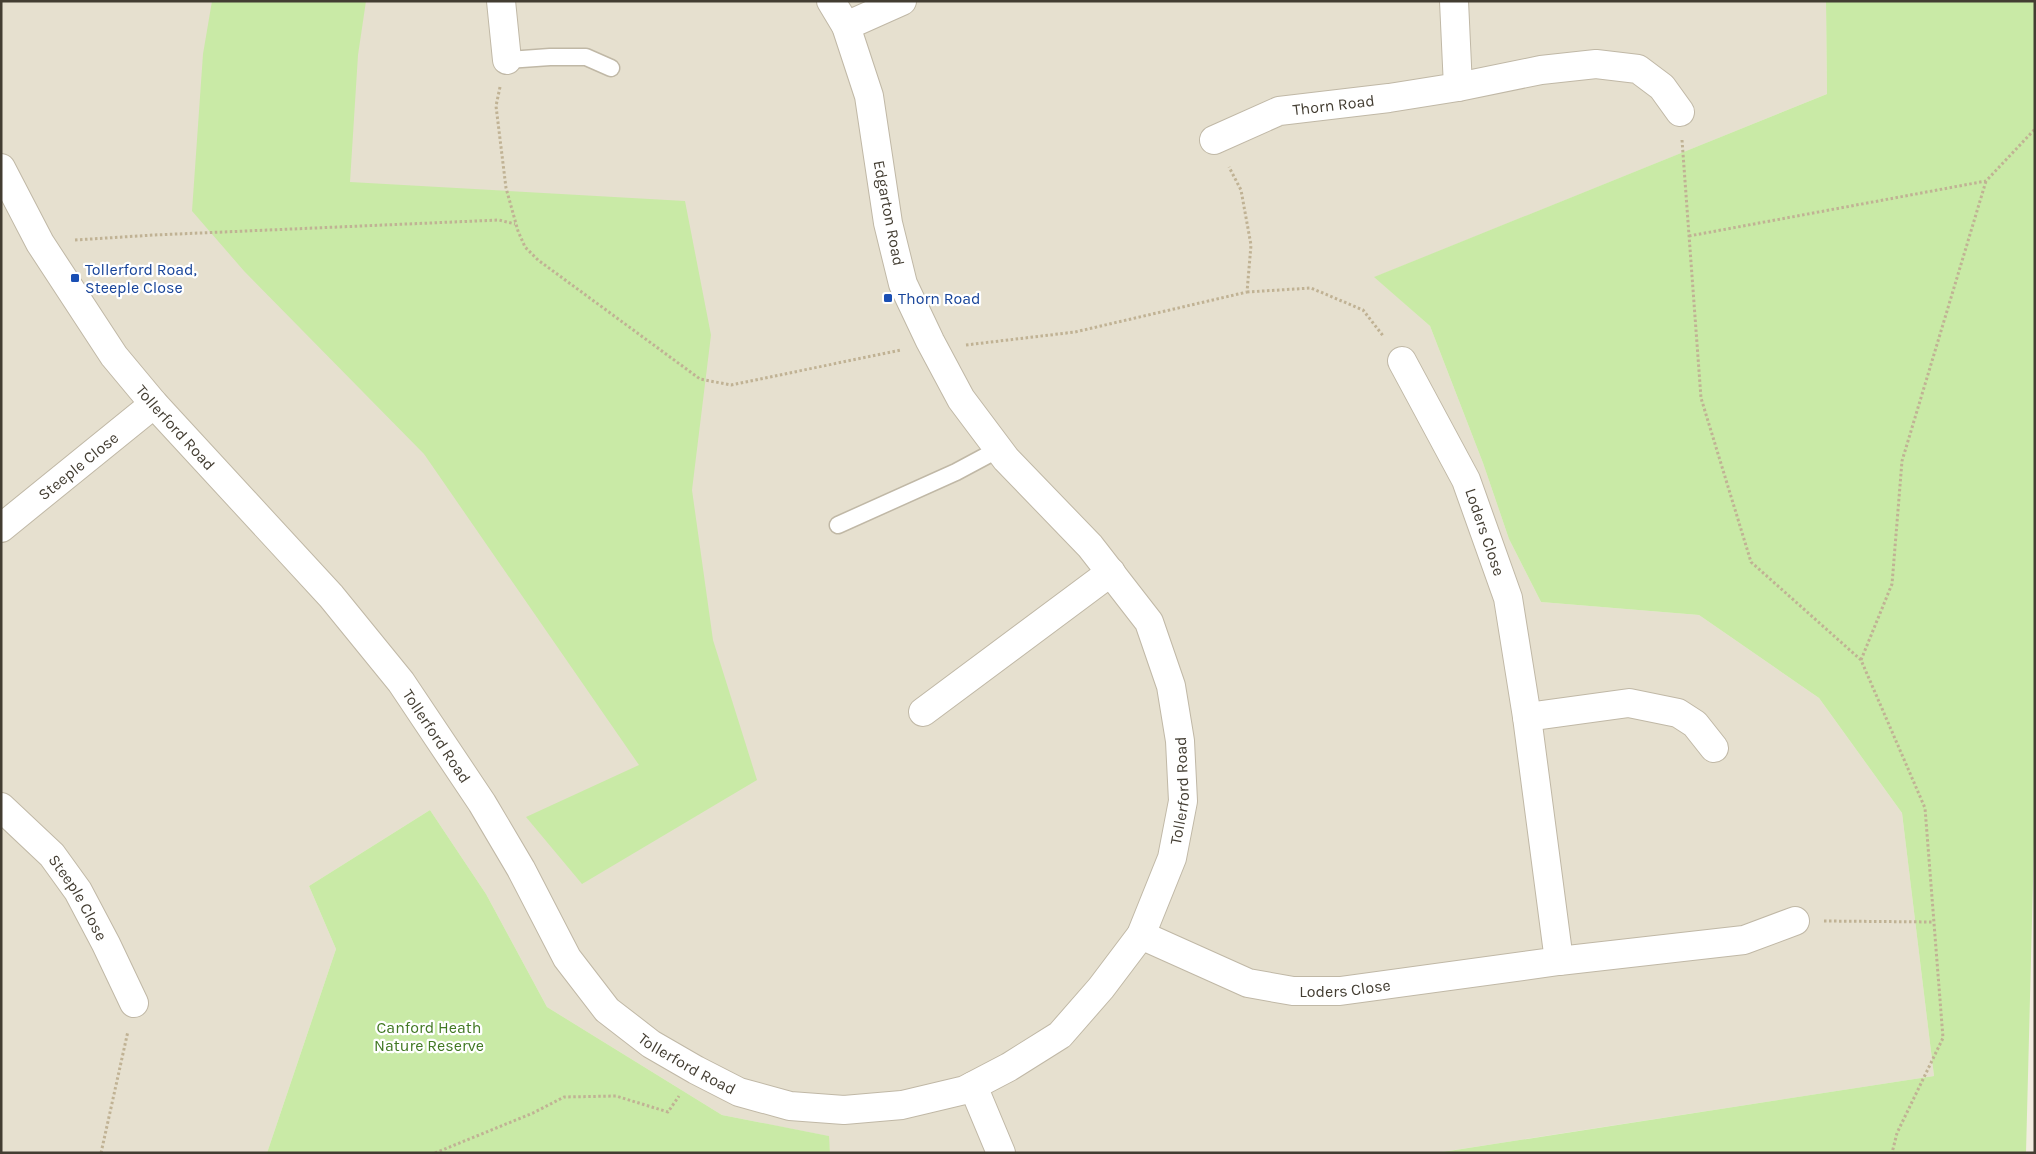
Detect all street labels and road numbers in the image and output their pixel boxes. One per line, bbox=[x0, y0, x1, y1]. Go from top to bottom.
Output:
street label: Thorn Road bbox=[1291, 90, 1376, 119]
street label: Edgarton Road bbox=[869, 159, 909, 267]
street label: Tollerford Road bbox=[132, 381, 219, 474]
street label: Steeple Close bbox=[34, 428, 122, 504]
street label: Loders Close bbox=[1461, 486, 1509, 578]
street label: Tollerford Road bbox=[399, 685, 475, 786]
street label: Tollerford Road bbox=[1165, 736, 1192, 846]
street label: Steeple Close bbox=[45, 850, 112, 944]
street label: Loders Close bbox=[1299, 975, 1392, 1001]
street label: Tollerford Road bbox=[635, 1028, 739, 1098]

